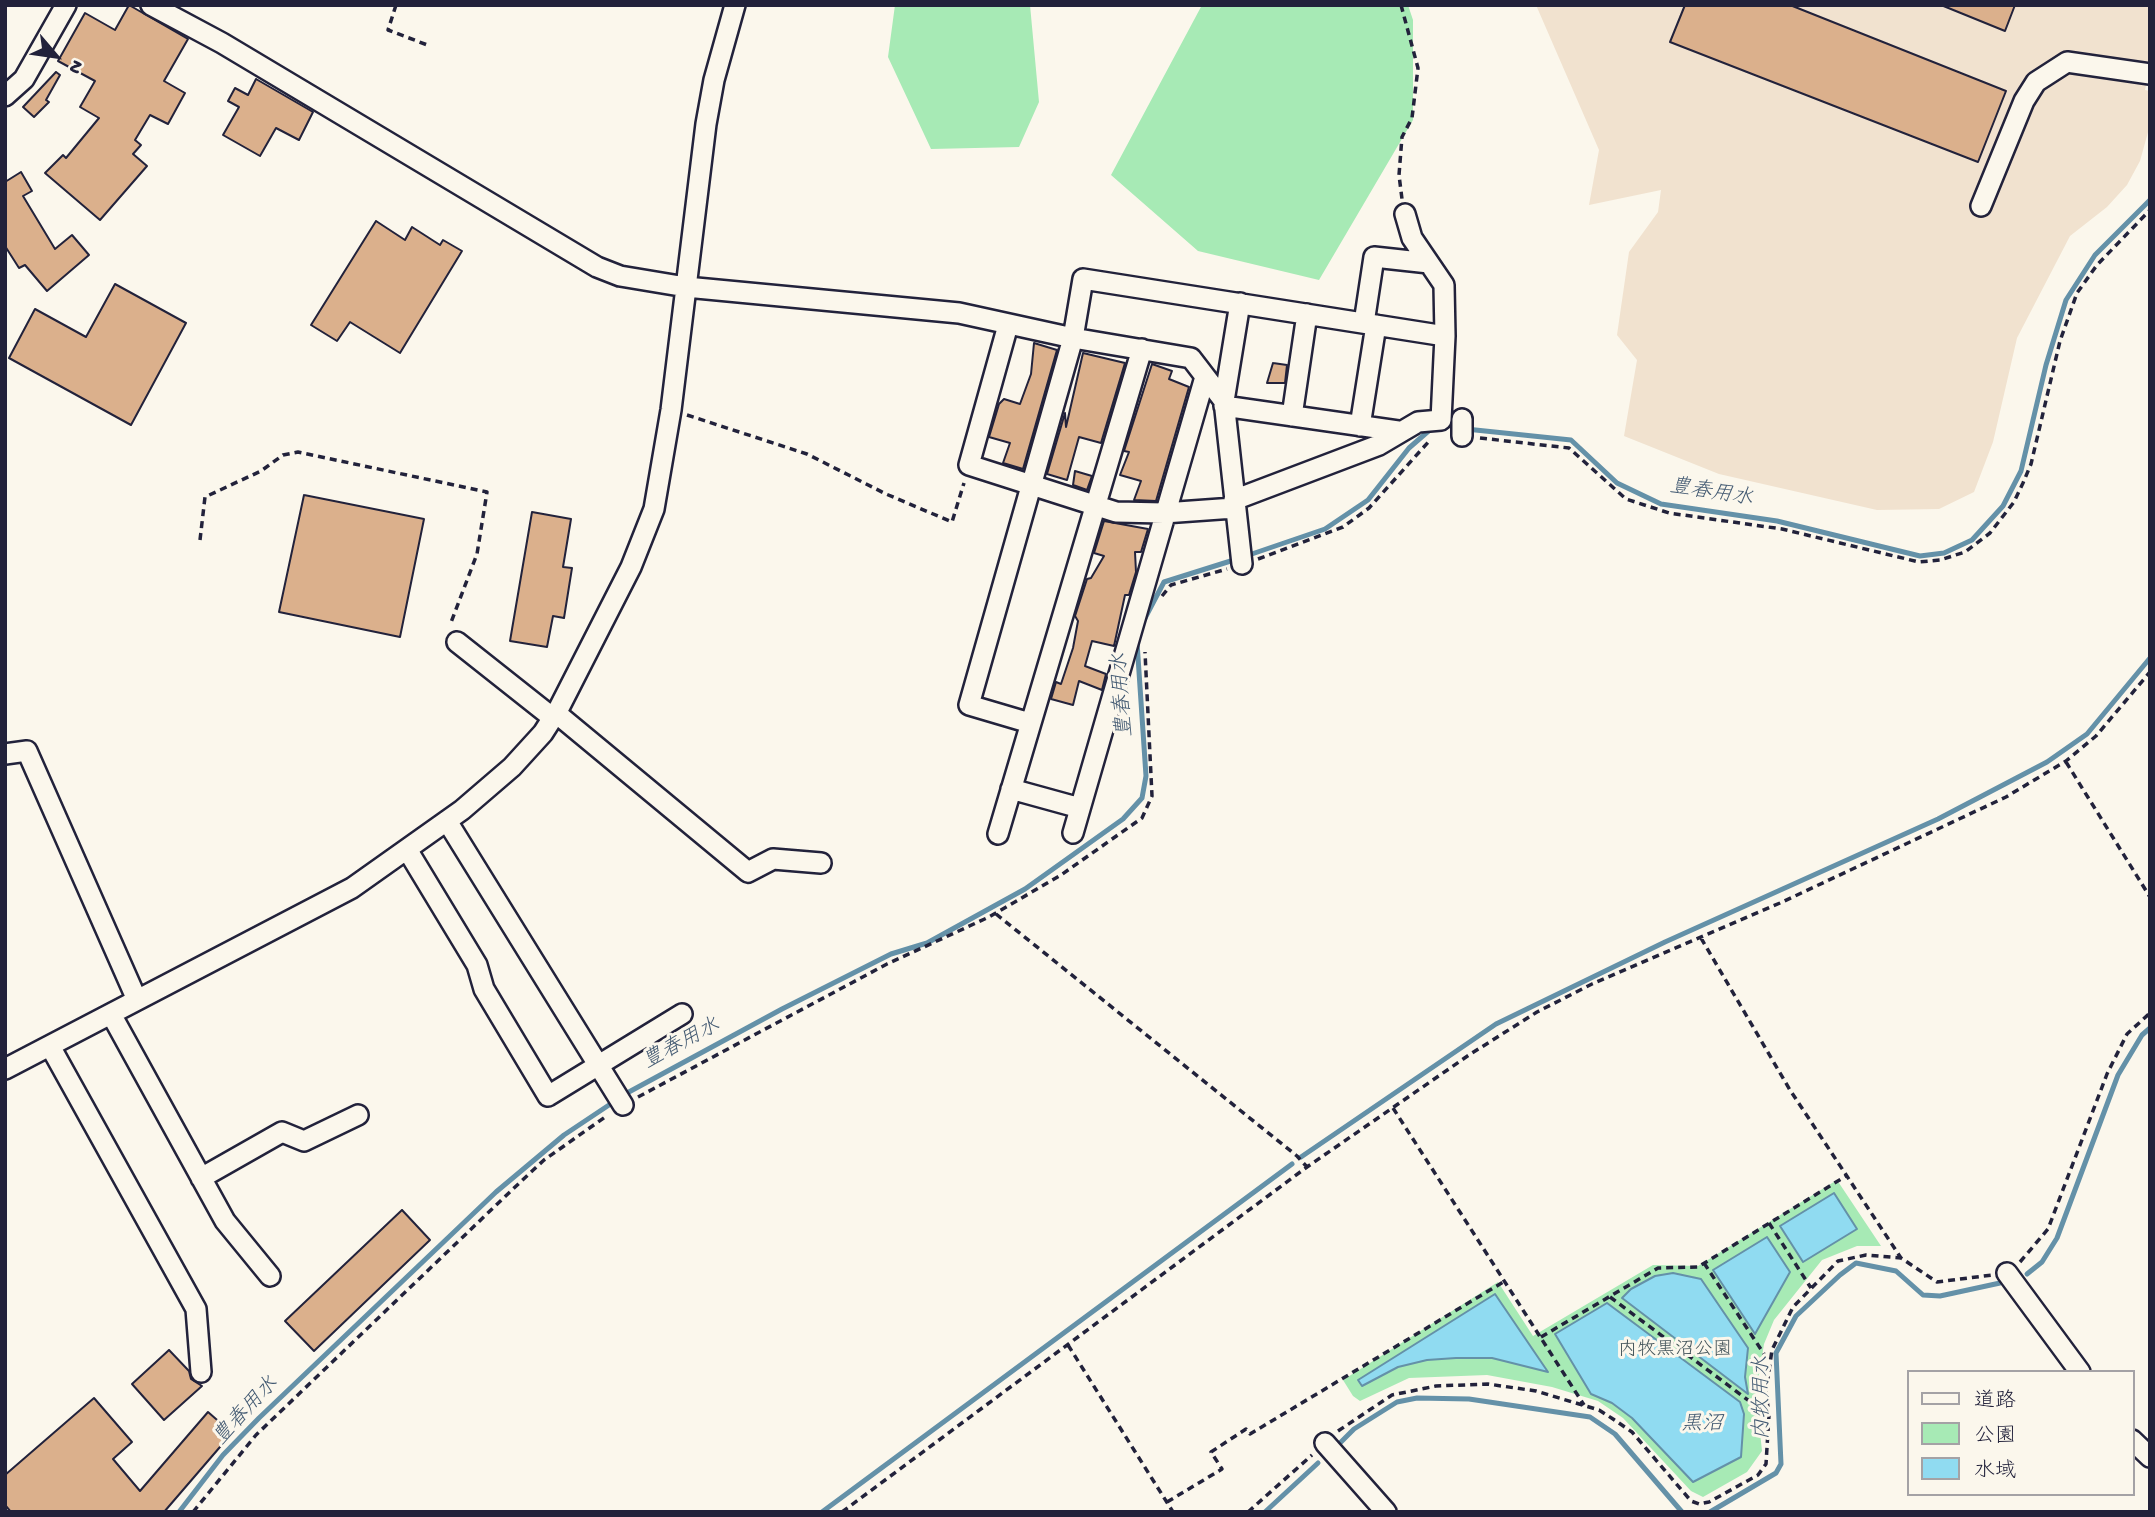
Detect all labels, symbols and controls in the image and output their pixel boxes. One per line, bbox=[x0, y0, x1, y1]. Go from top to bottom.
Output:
north arrow bbox=[21, 21, 91, 91]
text: N bbox=[62, 55, 88, 77]
water label: 豊春用水 bbox=[1668, 475, 1754, 513]
water label: 豊春用水 bbox=[1109, 652, 1139, 738]
water label: 豊春用水 bbox=[639, 1014, 725, 1076]
park label: 内牧黒沼公園 bbox=[1618, 1340, 1732, 1362]
water label: 内牧用水 bbox=[1751, 1356, 1777, 1440]
legend bbox=[1906, 1370, 2134, 1496]
water label: 豊春用水 bbox=[209, 1373, 285, 1451]
text: 道路 bbox=[1974, 1390, 2016, 1415]
water label: 黒沼 bbox=[1681, 1413, 1723, 1439]
text: 公園 bbox=[1974, 1425, 2016, 1450]
text: 水域 bbox=[1974, 1460, 2016, 1485]

